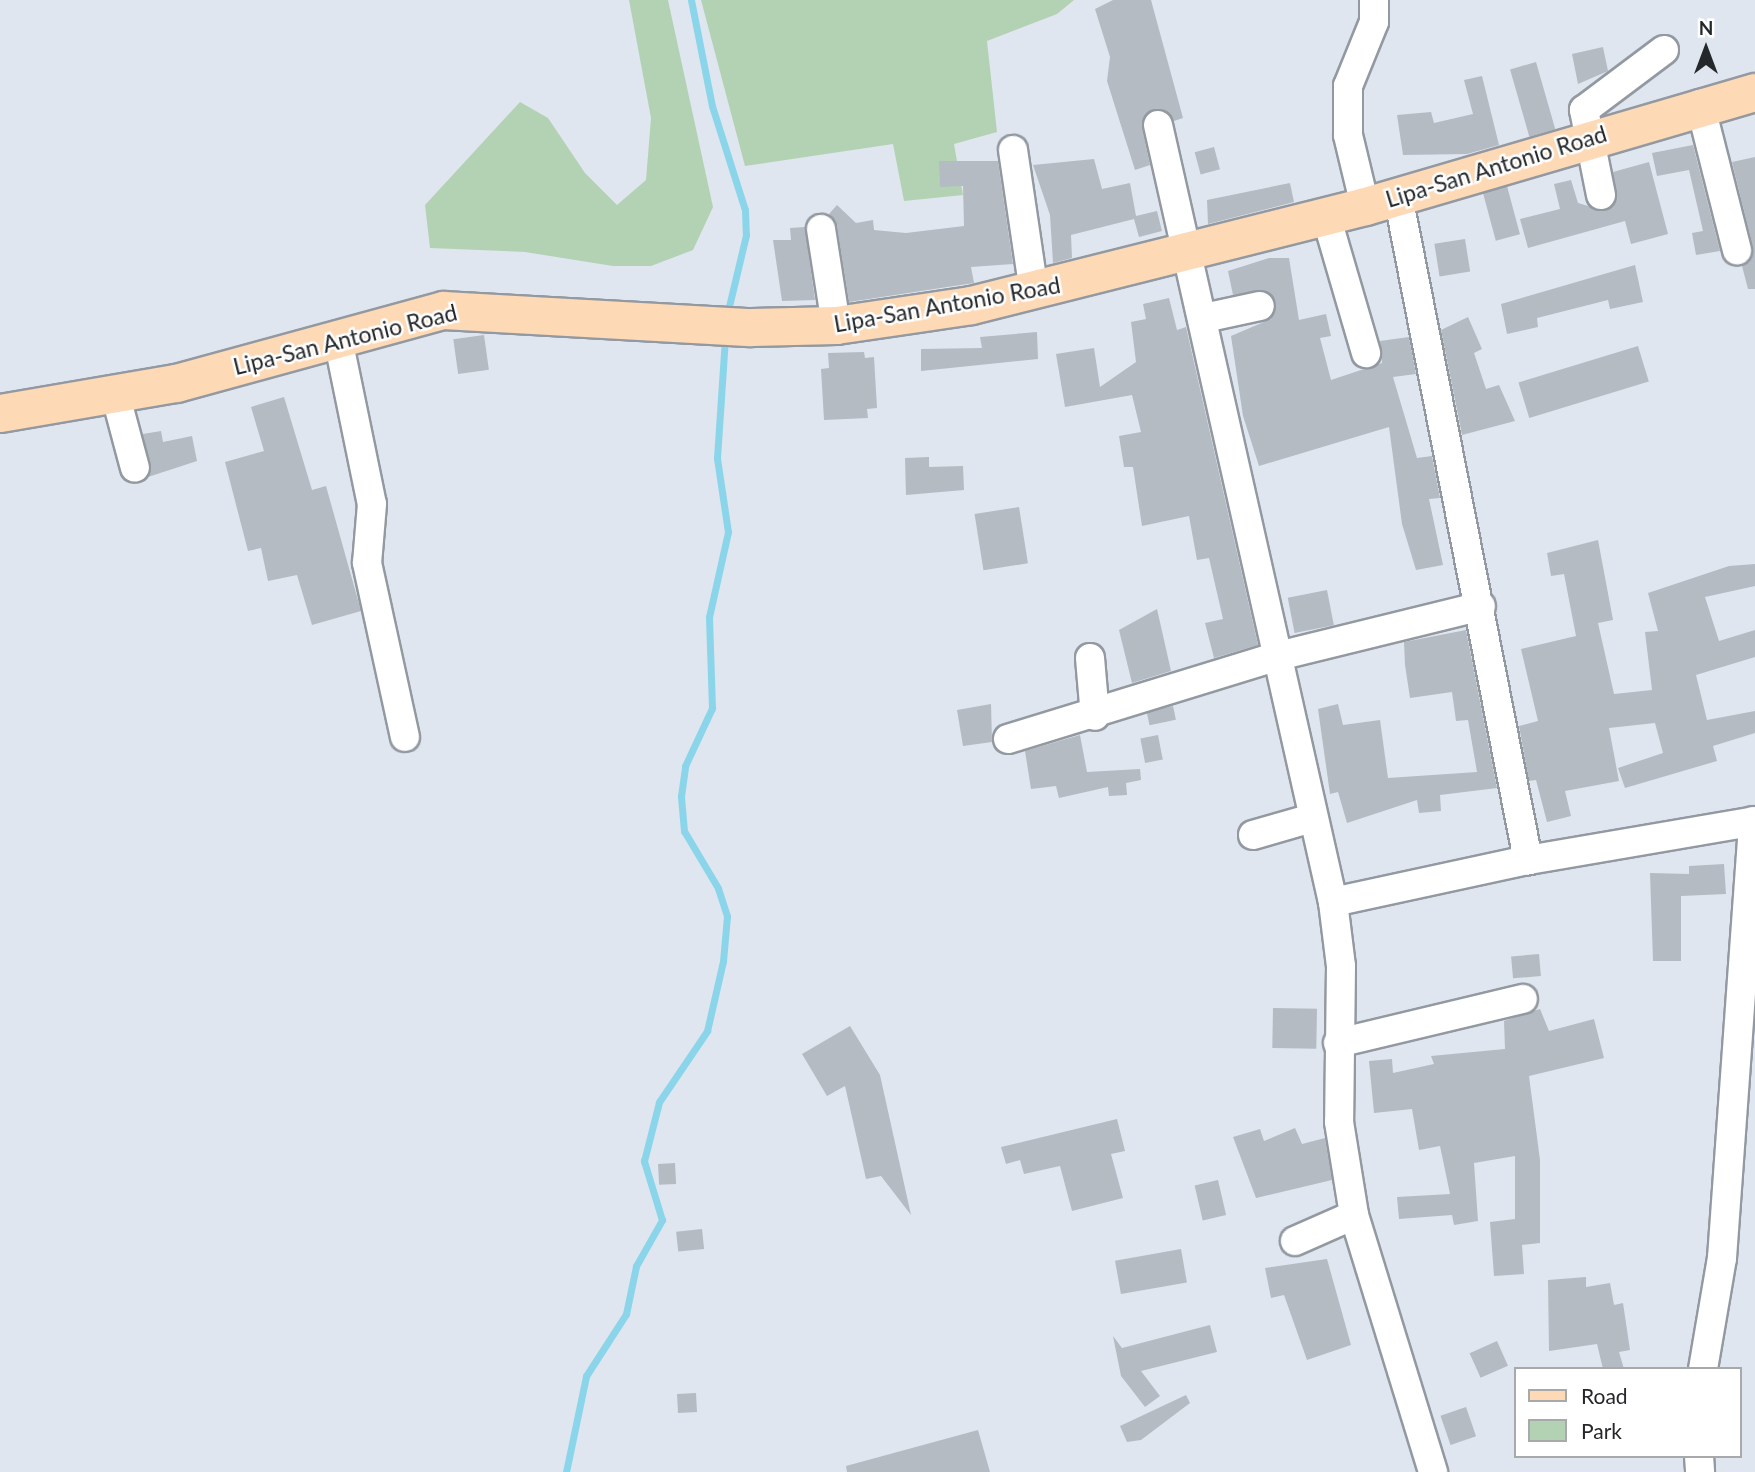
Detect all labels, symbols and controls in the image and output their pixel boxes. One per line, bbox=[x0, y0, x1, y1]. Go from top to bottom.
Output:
north arrow bbox=[1671, 14, 1741, 84]
text: N bbox=[1699, 16, 1713, 39]
street label: Lipa-San Antonio Road bbox=[1382, 119, 1610, 213]
street label: Lipa-San Antonio Road bbox=[831, 270, 1063, 338]
street label: Lipa-San Antonio Road bbox=[230, 298, 460, 380]
legend bbox=[1514, 1367, 1741, 1458]
text: Road bbox=[1581, 1383, 1628, 1408]
text: Park bbox=[1581, 1418, 1622, 1443]

